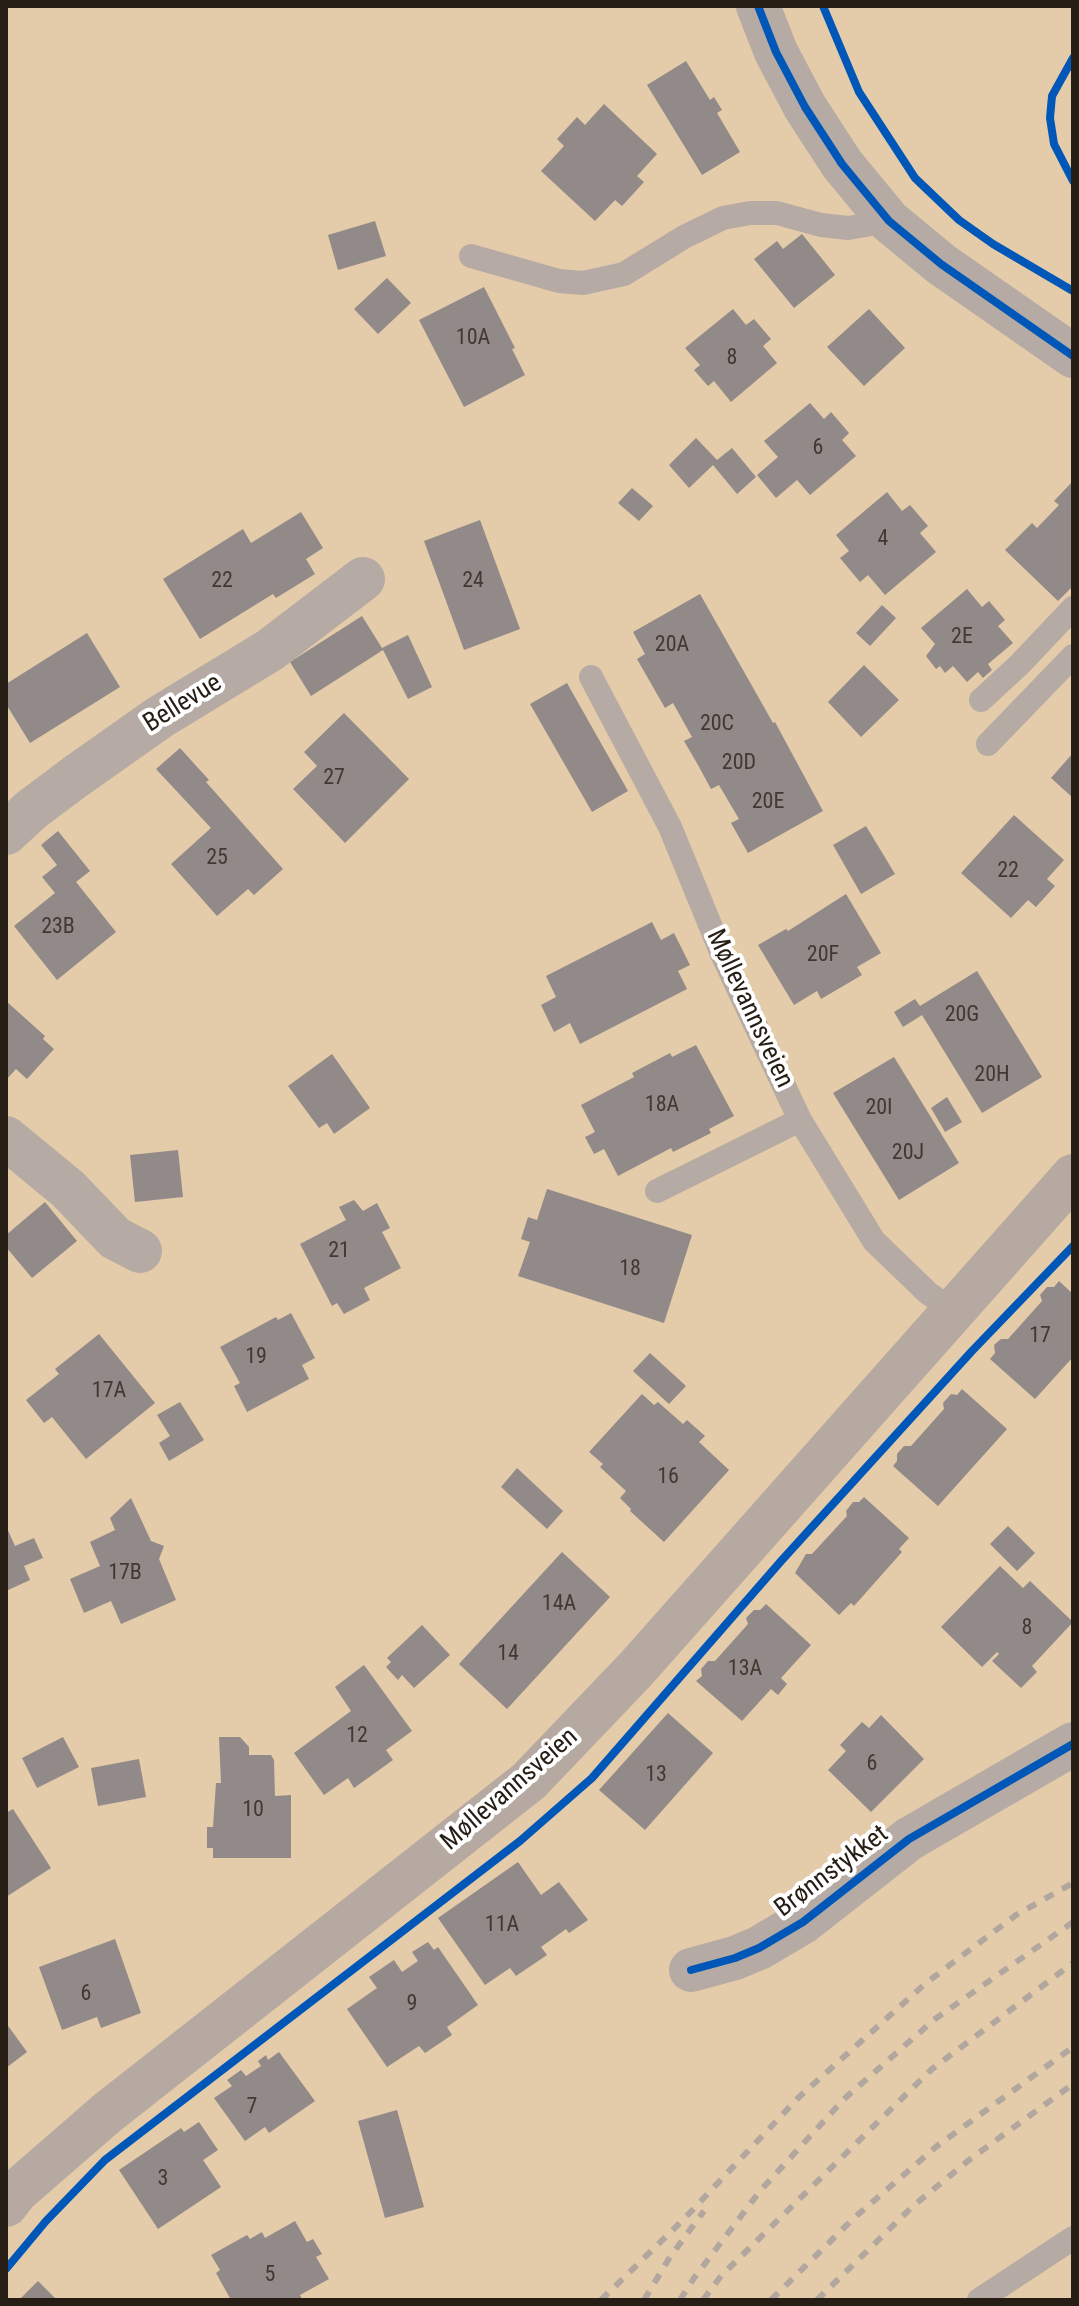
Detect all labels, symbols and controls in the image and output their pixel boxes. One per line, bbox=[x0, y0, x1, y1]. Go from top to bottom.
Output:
house number: 10A bbox=[456, 325, 490, 351]
house number: 8 bbox=[727, 345, 737, 371]
house number: 6 bbox=[813, 435, 823, 461]
house number: 4 bbox=[878, 526, 888, 552]
house number: 22 bbox=[211, 568, 233, 594]
house number: 24 bbox=[462, 568, 484, 594]
house number: 2E bbox=[951, 624, 973, 650]
house number: 20A bbox=[655, 632, 689, 658]
street label: Bellevue bbox=[138, 668, 228, 740]
house number: 20C bbox=[700, 711, 734, 737]
house number: 20D bbox=[722, 750, 756, 776]
house number: 27 bbox=[323, 765, 345, 791]
house number: 20E bbox=[752, 789, 784, 815]
house number: 25 bbox=[206, 845, 228, 871]
house number: 22 bbox=[997, 858, 1019, 884]
house number: 23B bbox=[41, 914, 75, 940]
street label: Møllevannsveien bbox=[699, 925, 799, 1093]
house number: 20F bbox=[807, 942, 839, 968]
house number: 20G bbox=[945, 1002, 979, 1028]
house number: 20H bbox=[974, 1062, 1010, 1088]
house number: 18A bbox=[645, 1092, 679, 1118]
house number: 20I bbox=[865, 1095, 893, 1121]
house number: 20J bbox=[892, 1140, 924, 1166]
house number: 21 bbox=[328, 1238, 350, 1264]
house number: 18 bbox=[619, 1256, 641, 1282]
house number: 17 bbox=[1029, 1323, 1051, 1349]
house number: 19 bbox=[245, 1344, 267, 1370]
house number: 17A bbox=[92, 1378, 126, 1404]
house number: 16 bbox=[657, 1464, 679, 1490]
house number: 17B bbox=[108, 1560, 142, 1586]
house number: 14A bbox=[542, 1591, 576, 1617]
house number: 8 bbox=[1022, 1615, 1032, 1641]
house number: 14 bbox=[497, 1641, 519, 1667]
house number: 13A bbox=[728, 1656, 762, 1682]
street label: Møllevannsveien bbox=[435, 1722, 585, 1858]
house number: 12 bbox=[346, 1723, 368, 1749]
house number: 6 bbox=[867, 1751, 877, 1777]
house number: 13 bbox=[645, 1762, 667, 1788]
house number: 10 bbox=[242, 1797, 264, 1823]
street label: Brønnstykket bbox=[769, 1819, 895, 1925]
house number: 11A bbox=[485, 1912, 519, 1938]
house number: 6 bbox=[81, 1981, 91, 2007]
house number: 9 bbox=[407, 1991, 417, 2017]
house number: 7 bbox=[247, 2094, 257, 2120]
house number: 3 bbox=[158, 2166, 168, 2192]
house number: 5 bbox=[265, 2262, 275, 2288]

